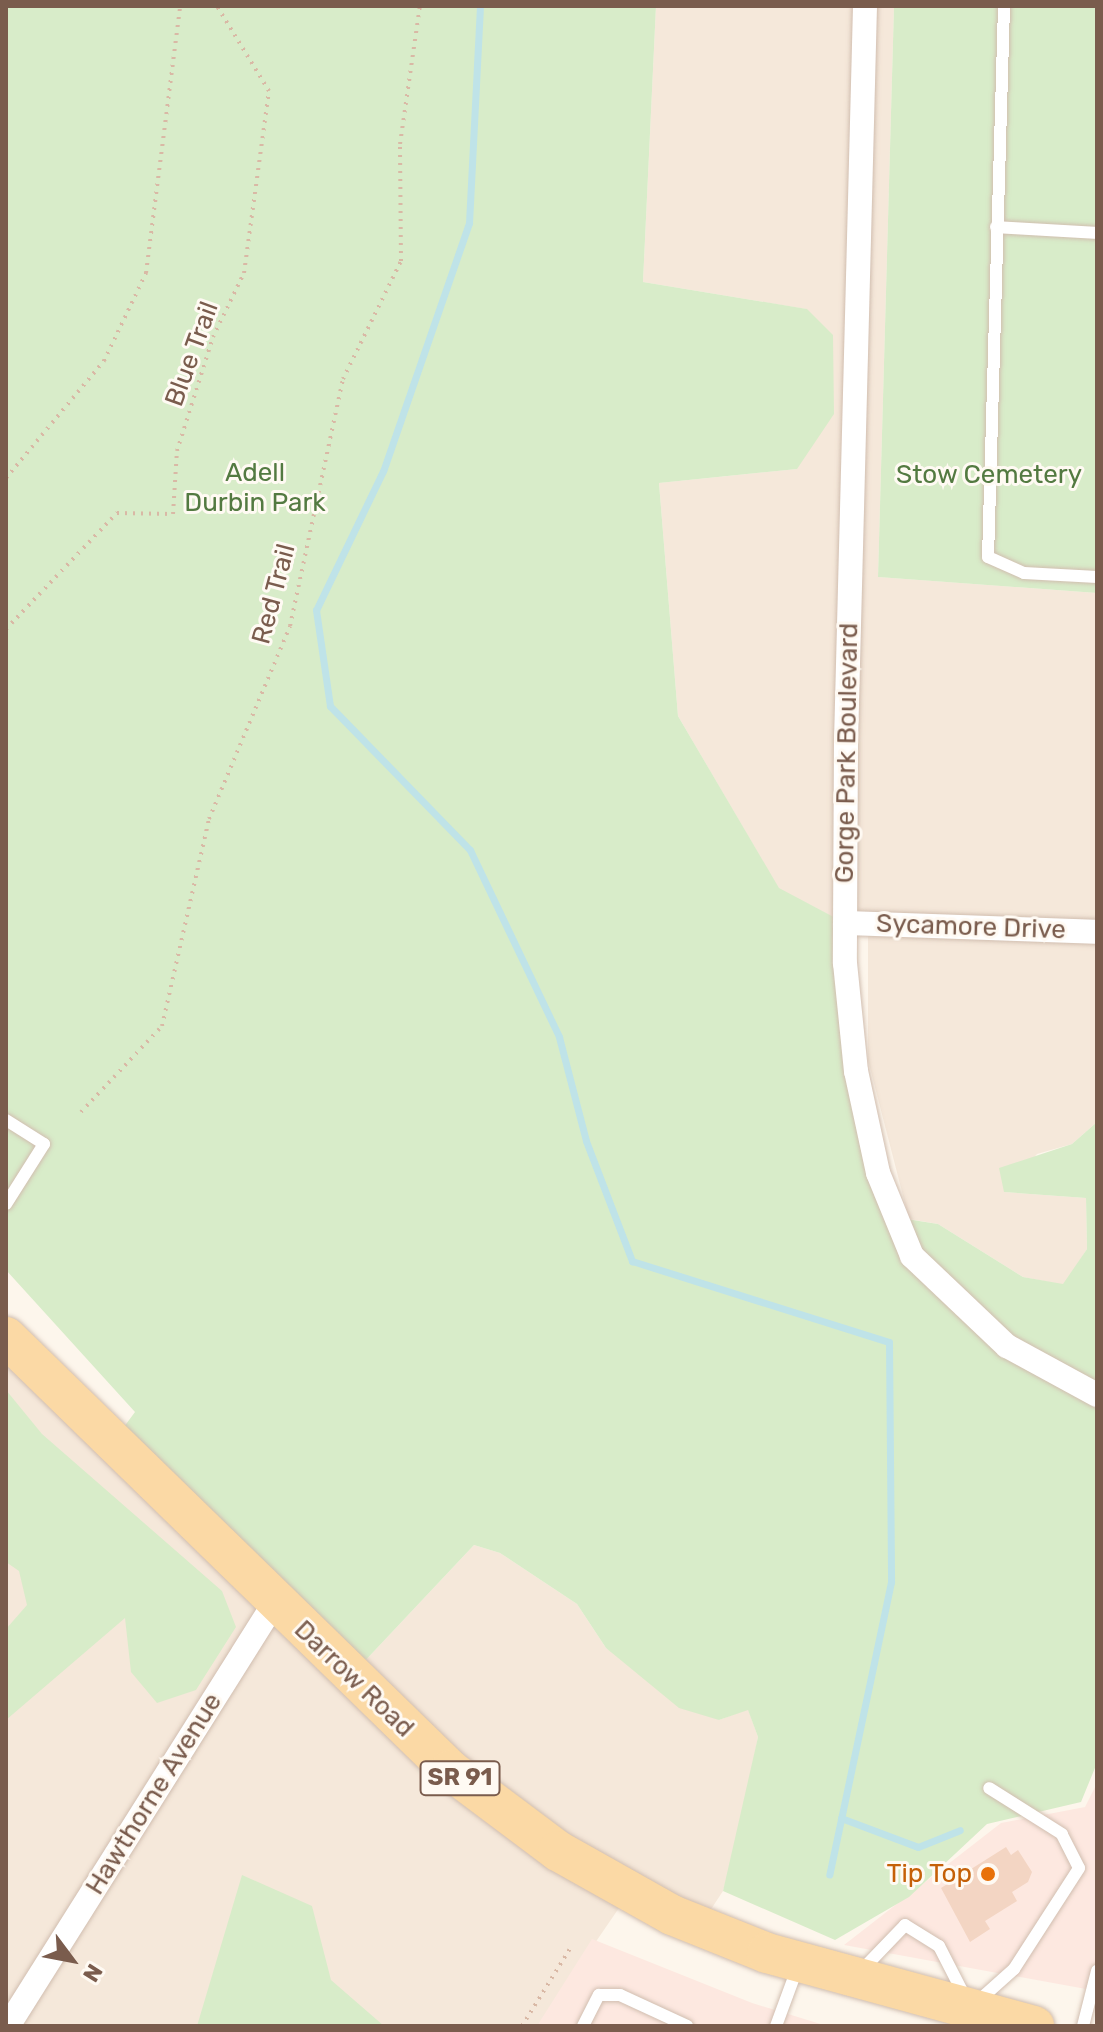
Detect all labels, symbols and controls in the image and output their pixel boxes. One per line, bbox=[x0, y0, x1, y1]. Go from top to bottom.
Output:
street label: Blue Trail bbox=[159, 297, 225, 411]
park label: Adell Durbin Park bbox=[184, 457, 326, 518]
park label: Stow Cemetery bbox=[896, 459, 1082, 491]
street label: Red Trail bbox=[246, 540, 302, 648]
street label: Gorge Park Boulevard bbox=[829, 622, 865, 884]
street label: Sycamore Drive bbox=[876, 908, 1066, 946]
street label: Darrow Road bbox=[287, 1614, 421, 1744]
street label: Hawthorne Avenue bbox=[79, 1687, 229, 1901]
road number: SR 91 bbox=[418, 1758, 502, 1798]
place label: Tip Top bbox=[886, 1858, 972, 1890]
marker: Tip Top bbox=[979, 1865, 997, 1883]
north arrow bbox=[32, 1920, 112, 2000]
text: N bbox=[77, 1959, 108, 1987]

